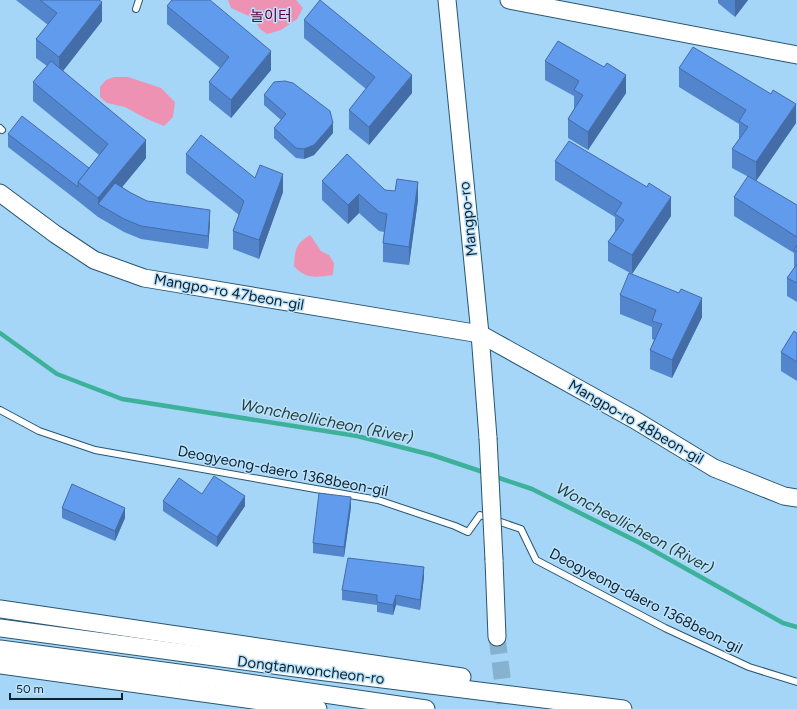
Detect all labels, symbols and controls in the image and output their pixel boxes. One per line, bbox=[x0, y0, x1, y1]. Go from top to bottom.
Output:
park label: 놀이터 bbox=[250, 7, 292, 25]
street label: Mangpo-ro bbox=[455, 180, 481, 257]
street label: Mangpo-ro 47beon-gil bbox=[153, 270, 305, 314]
street label: Mangpo-ro 48beon-gil bbox=[565, 376, 707, 468]
water label: Woncheollicheon (River) bbox=[239, 395, 415, 447]
street label: Deogyeong-daero 1368beon-gil bbox=[176, 442, 390, 500]
water label: Woncheollicheon (River) bbox=[553, 478, 717, 578]
street label: Deogyeong-daero 1368beon-gil bbox=[547, 544, 745, 658]
street label: Dongtanwoncheon-ro bbox=[236, 652, 386, 688]
scale bar bbox=[10, 675, 122, 701]
text: 50 m bbox=[16, 682, 44, 696]

